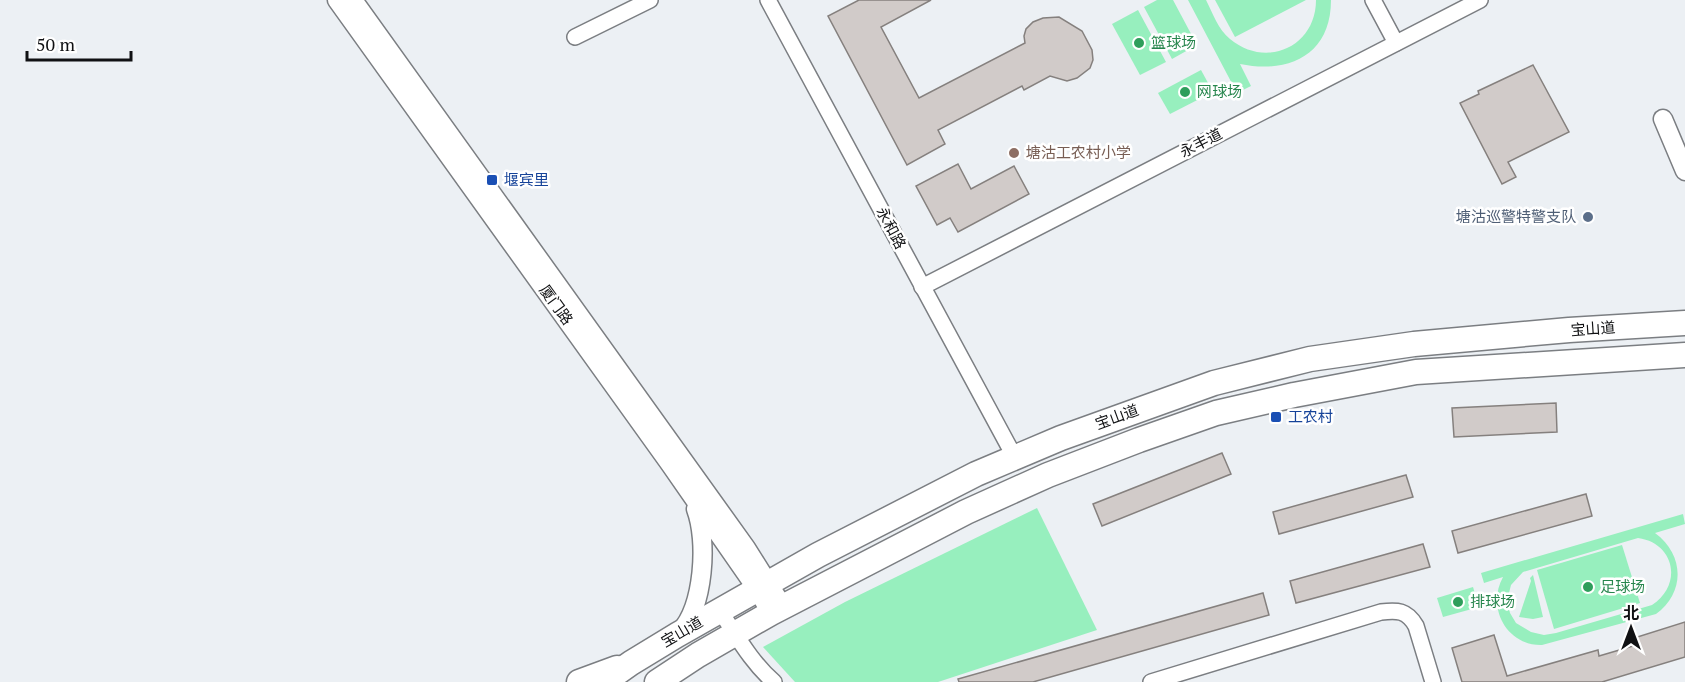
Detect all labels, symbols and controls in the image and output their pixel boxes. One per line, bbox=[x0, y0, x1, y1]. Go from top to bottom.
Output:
scale bar bbox=[27, 24, 130, 62]
text: 50 m bbox=[36, 32, 76, 56]
place label: 篮球场 bbox=[1151, 32, 1196, 52]
marker: 篮球场 bbox=[1132, 36, 1146, 50]
place label: 网球场 bbox=[1197, 81, 1242, 101]
marker: 网球场 bbox=[1178, 85, 1192, 99]
street label: 永丰道 bbox=[1176, 123, 1225, 161]
place label: 塘沽工农村小学 bbox=[1026, 142, 1131, 162]
marker: 塘沽工农村小学 bbox=[1007, 146, 1021, 160]
place label: 堰宾里 bbox=[504, 169, 549, 189]
marker: 堰宾里 bbox=[485, 173, 499, 187]
street label: 永和路 bbox=[872, 203, 911, 252]
place label: 塘沽巡警特警支队 bbox=[1456, 206, 1576, 226]
marker: 塘沽巡警特警支队 bbox=[1581, 210, 1595, 224]
street label: 厦门路 bbox=[535, 280, 578, 328]
street label: 宝山道 bbox=[1570, 316, 1616, 340]
street label: 宝山道 bbox=[1092, 399, 1141, 433]
place label: 工农村 bbox=[1288, 406, 1333, 426]
marker: 工农村 bbox=[1269, 410, 1283, 424]
place label: 足球场 bbox=[1600, 576, 1645, 596]
marker: 足球场 bbox=[1581, 580, 1595, 594]
place label: 排球场 bbox=[1470, 591, 1515, 611]
marker: 排球场 bbox=[1451, 595, 1465, 609]
north arrow bbox=[1601, 598, 1661, 658]
text: 北 bbox=[1623, 602, 1639, 624]
street label: 宝山道 bbox=[657, 611, 706, 651]

